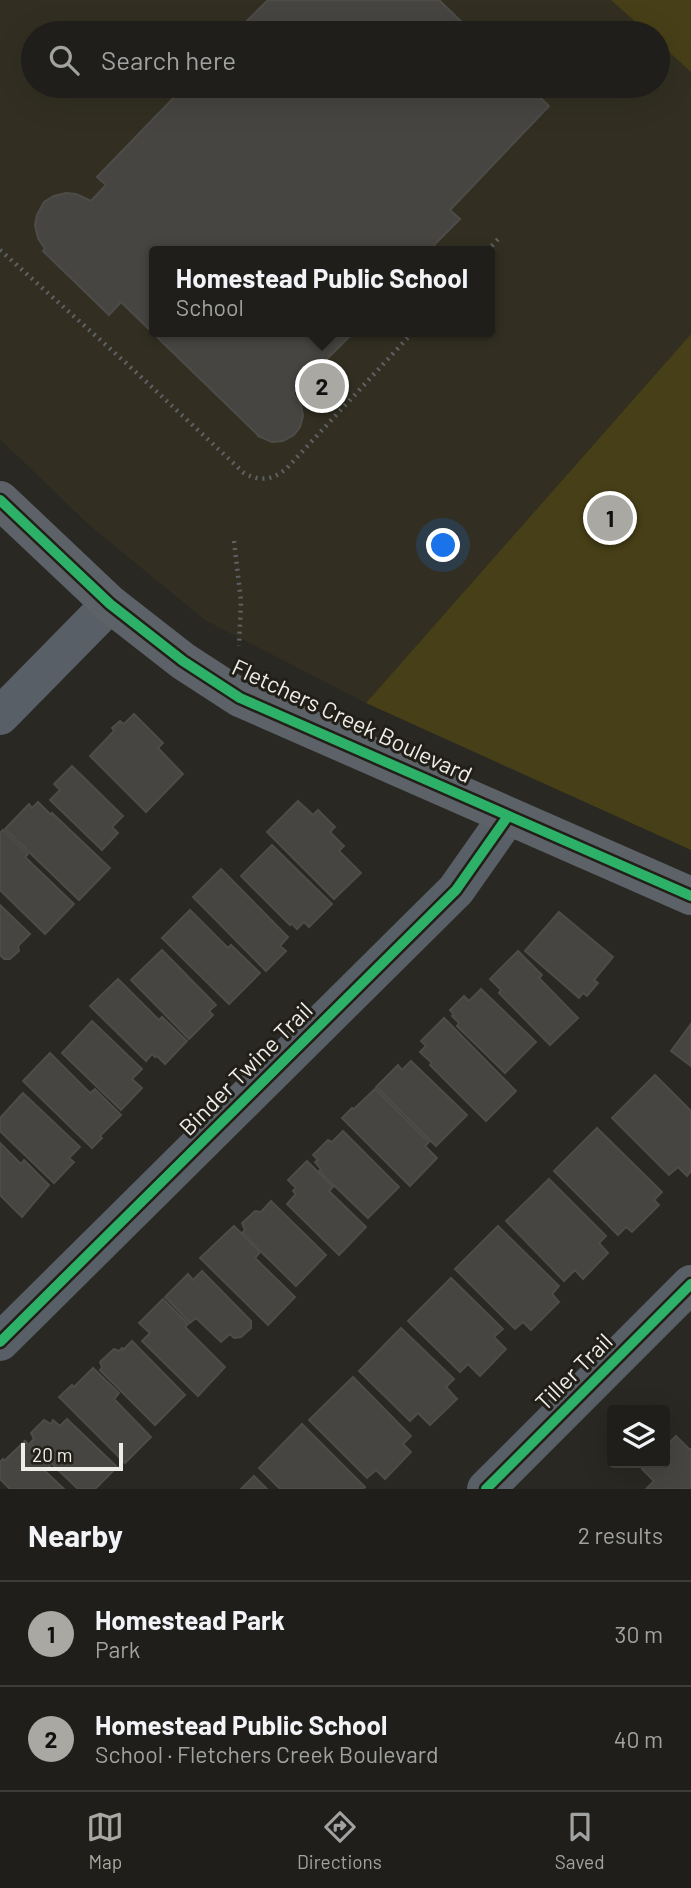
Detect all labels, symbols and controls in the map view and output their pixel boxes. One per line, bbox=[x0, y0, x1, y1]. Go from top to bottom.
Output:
search box bbox=[21, 21, 670, 98]
icon: search bbox=[45, 41, 83, 79]
text: Search here bbox=[101, 44, 236, 75]
popup bbox=[149, 246, 495, 337]
text: Homestead Public School bbox=[176, 262, 468, 293]
text: School bbox=[176, 293, 244, 321]
pin: 2 bbox=[299, 360, 345, 412]
pin: 1 bbox=[587, 492, 633, 544]
your location bbox=[426, 528, 460, 562]
street label: Fletchers Creek Boulevard bbox=[228, 652, 477, 788]
street label: Binder Twine Trail bbox=[173, 996, 318, 1141]
street label: Tiller Trail bbox=[529, 1327, 618, 1416]
map controls bbox=[607, 1405, 670, 1468]
button: layers bbox=[607, 1405, 670, 1468]
scale bar bbox=[21, 1440, 122, 1472]
text: 20 m bbox=[32, 1443, 72, 1466]
text: Nearby bbox=[28, 1517, 123, 1553]
text: 2 results bbox=[578, 1521, 663, 1549]
text: Homestead Park bbox=[95, 1604, 285, 1635]
text: 1 bbox=[47, 1620, 55, 1648]
text: 30 m bbox=[615, 1620, 663, 1648]
text: Park bbox=[95, 1635, 140, 1663]
text: Homestead Public School bbox=[95, 1709, 387, 1740]
text: 2 bbox=[45, 1725, 57, 1753]
text: 40 m bbox=[614, 1725, 663, 1753]
text: School · Fletchers Creek Boulevard bbox=[95, 1740, 439, 1768]
tab: Map bbox=[86, 1808, 124, 1873]
tab: Directions bbox=[297, 1808, 382, 1873]
tab: Saved bbox=[555, 1808, 605, 1873]

